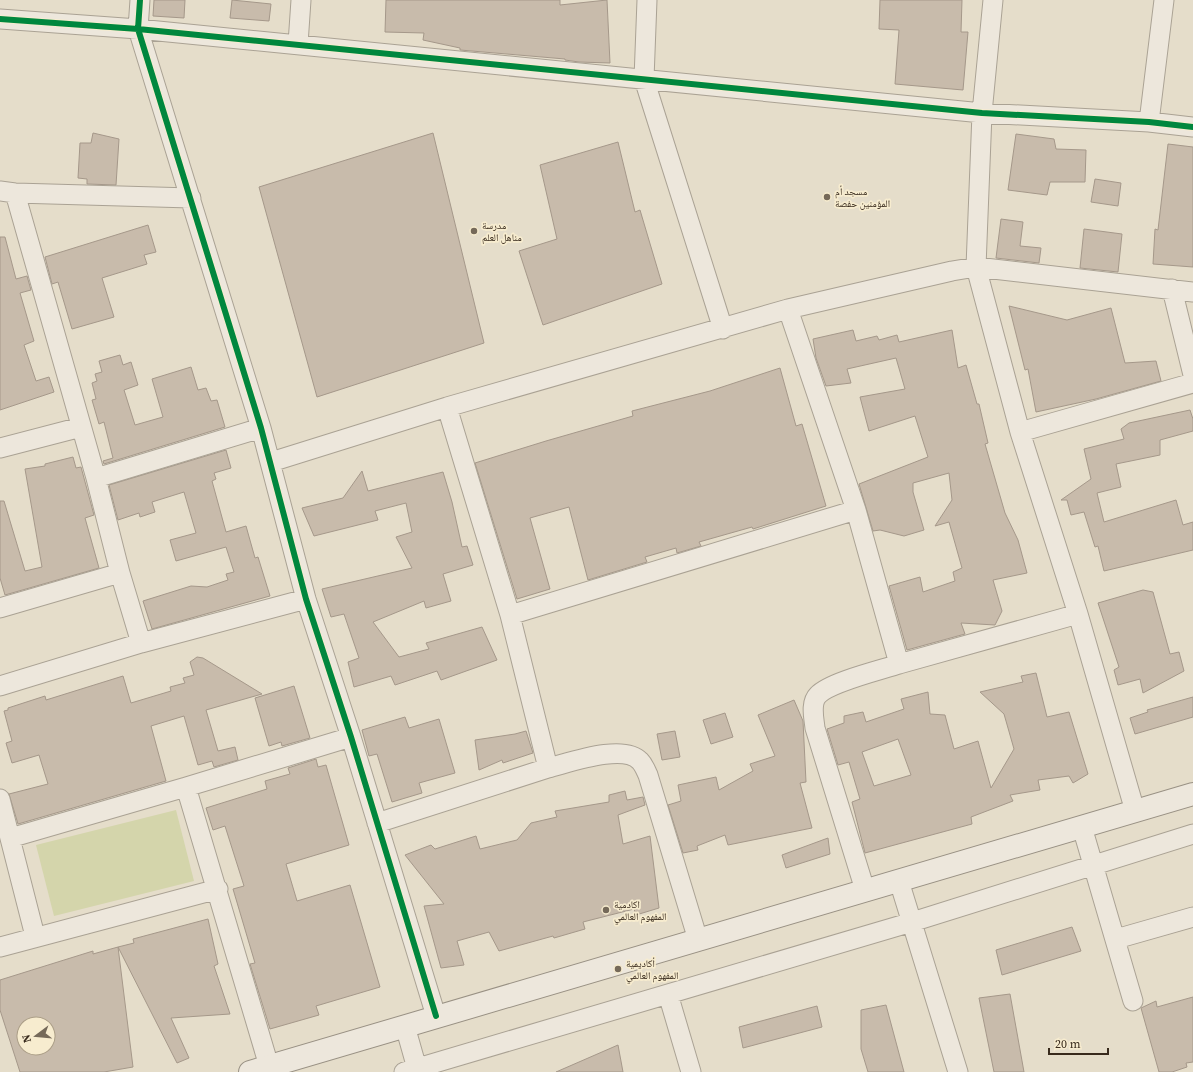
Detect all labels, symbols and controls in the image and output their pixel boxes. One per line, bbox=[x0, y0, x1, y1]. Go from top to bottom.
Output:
place label: مسجد أم المؤمنين حفصة bbox=[835, 185, 890, 210]
marker: مسجد أم المؤمنين حفصة bbox=[822, 192, 832, 202]
place label: مدرسة مناهل العلم bbox=[482, 219, 522, 245]
marker: مدرسة مناهل العلم bbox=[469, 226, 479, 236]
place label: اكادمية المفهوم العالمي bbox=[614, 898, 667, 925]
marker: اكادمية المفهوم العالمي bbox=[601, 905, 611, 915]
place label: أكاديمية المفهوم العالمي bbox=[626, 957, 679, 984]
marker: أكاديمية المفهوم العالمي bbox=[613, 964, 623, 974]
north arrow bbox=[16, 1016, 56, 1056]
scale bar bbox=[1049, 1030, 1108, 1056]
text: N bbox=[19, 1033, 35, 1045]
text: 20 m bbox=[1055, 1036, 1081, 1052]

